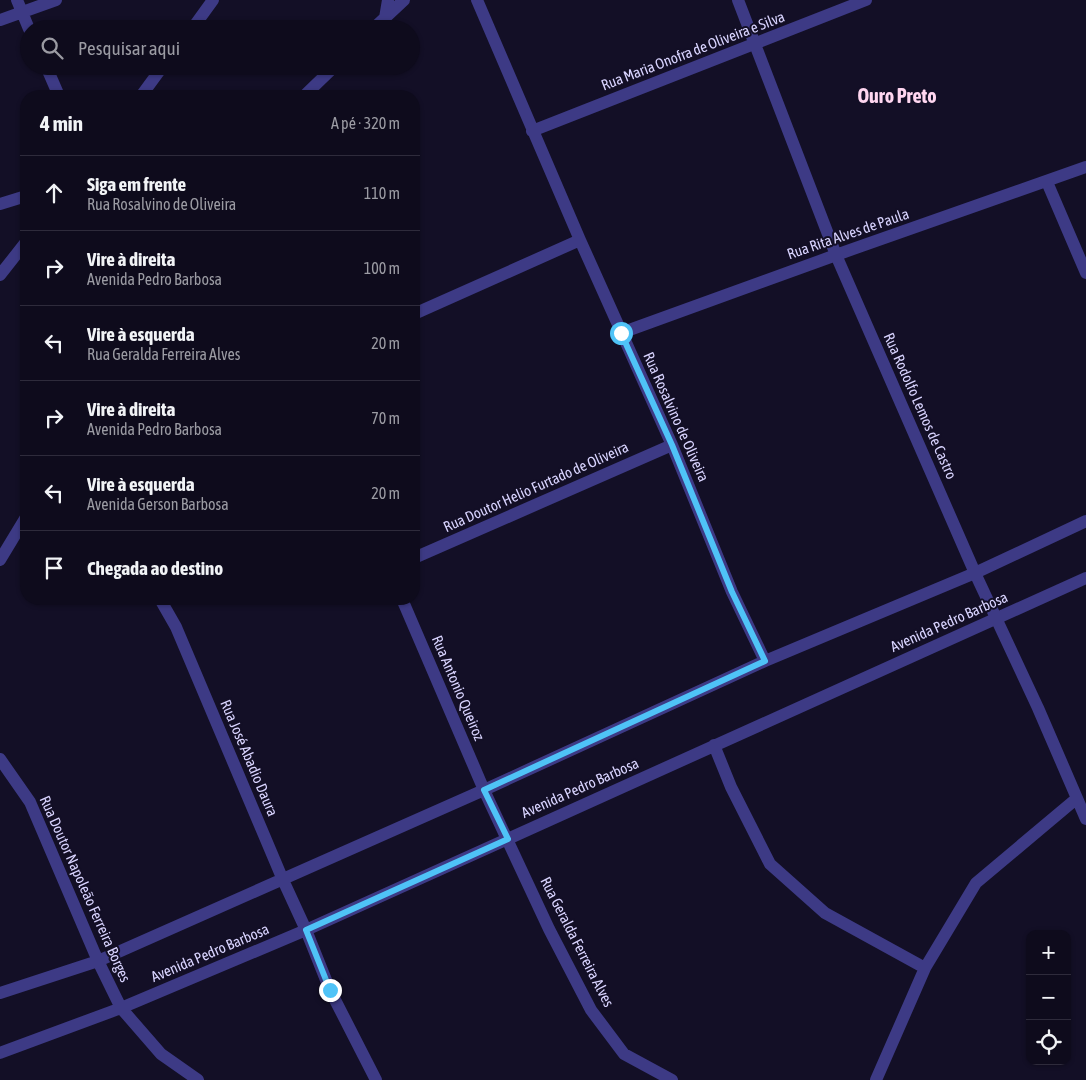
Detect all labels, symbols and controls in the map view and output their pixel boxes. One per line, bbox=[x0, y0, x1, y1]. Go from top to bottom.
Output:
street label: Rua Maria Onofra de Oliveira e Silva bbox=[599, 8, 787, 93]
search box bbox=[20, 20, 420, 75]
icon: search bbox=[38, 34, 66, 62]
text: Pesquisar aqui bbox=[78, 37, 180, 59]
district label: Ouro Preto bbox=[857, 84, 937, 107]
text: 4 min bbox=[40, 111, 83, 135]
text: A pé · 320 m bbox=[331, 114, 400, 132]
text: Siga em frente bbox=[87, 173, 186, 195]
icon: ahead bbox=[40, 179, 68, 207]
text: 110 m bbox=[364, 184, 400, 202]
text: Rua Rosalvino de Oliveira bbox=[87, 195, 236, 213]
street label: Rua Rita Alves de Paula bbox=[785, 205, 911, 262]
text: Vire à direita bbox=[87, 248, 175, 270]
icon: right bbox=[40, 254, 68, 282]
text: 100 m bbox=[364, 259, 400, 277]
text: Avenida Pedro Barbosa bbox=[87, 270, 222, 288]
route start bbox=[610, 322, 633, 345]
text: Vire à esquerda bbox=[87, 323, 195, 345]
icon: left bbox=[40, 329, 68, 357]
street label: Rua Rodolfo Lemos de Castro bbox=[880, 330, 960, 482]
text: 20 m bbox=[371, 334, 400, 352]
text: Rua Geralda Ferreira Alves bbox=[87, 345, 240, 363]
street label: Rua Rosalvino de Oliveira bbox=[640, 349, 713, 484]
text: Vire à direita bbox=[87, 398, 175, 420]
icon: right bbox=[40, 404, 68, 432]
text: 70 m bbox=[371, 409, 400, 427]
text: Avenida Pedro Barbosa bbox=[87, 420, 222, 438]
street label: Rua Doutor Helio Furtado de Oliveira bbox=[441, 438, 631, 535]
text: Vire à esquerda bbox=[87, 473, 195, 495]
icon: left bbox=[40, 479, 68, 507]
text: 20 m bbox=[371, 484, 400, 502]
text: Avenida Gerson Barbosa bbox=[87, 495, 229, 513]
icon: arrive bbox=[40, 554, 68, 582]
text: Chegada ao destino bbox=[87, 557, 223, 579]
street label: Avenida Pedro Barbosa bbox=[888, 588, 1010, 655]
street label: Rua Antonio Queiroz bbox=[429, 633, 488, 743]
street label: Rua José Abadio Daura bbox=[217, 697, 282, 818]
street label: Avenida Pedro Barbosa bbox=[519, 754, 641, 821]
street label: Rua Doutor Napoleão Ferreira Borges bbox=[37, 793, 134, 985]
street label: Rua Geralda Ferreira Alves bbox=[537, 874, 618, 1010]
street label: Avenida Pedro Barbosa bbox=[148, 920, 271, 985]
map controls bbox=[1026, 930, 1071, 1065]
button: + bbox=[1026, 930, 1071, 975]
button: − bbox=[1026, 975, 1071, 1020]
route end bbox=[319, 979, 342, 1002]
button: locate bbox=[1026, 1020, 1071, 1065]

